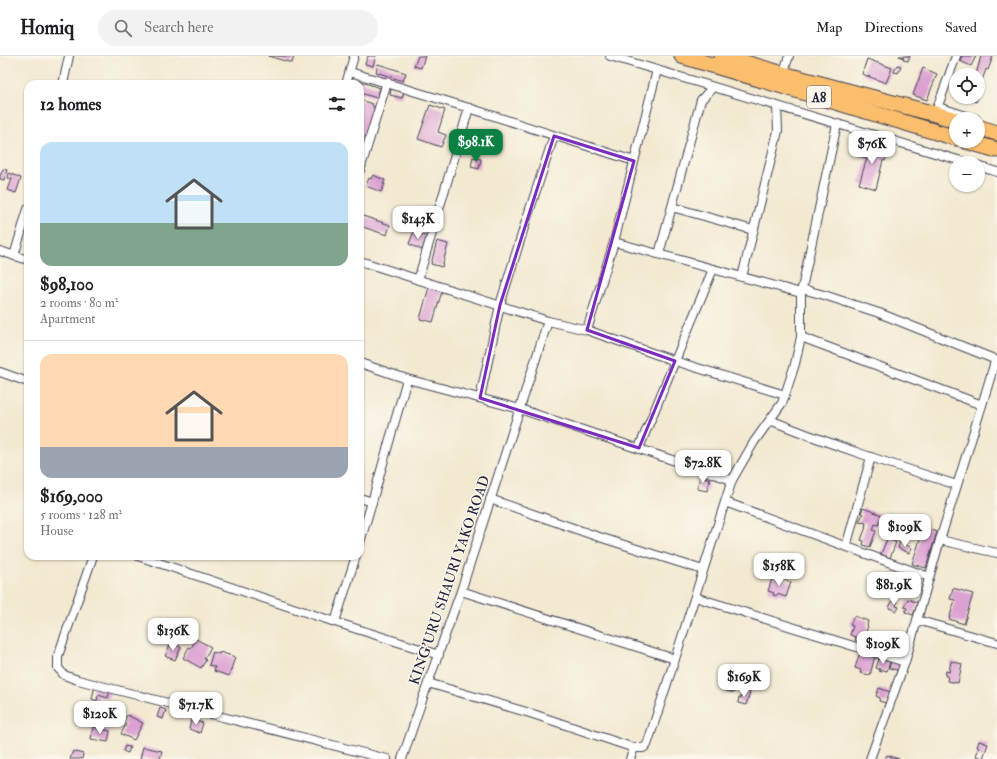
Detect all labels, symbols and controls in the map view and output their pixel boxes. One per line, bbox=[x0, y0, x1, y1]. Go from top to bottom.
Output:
search box bbox=[98, 10, 378, 46]
text: Homiq bbox=[20, 16, 74, 40]
icon: search bbox=[112, 17, 134, 39]
text: Search here bbox=[144, 18, 213, 37]
text: Map bbox=[816, 19, 842, 36]
text: Directions bbox=[864, 19, 923, 36]
text: Saved bbox=[945, 19, 977, 36]
map controls bbox=[949, 68, 985, 192]
button: locate bbox=[949, 68, 985, 104]
road number: A8 bbox=[807, 86, 831, 108]
icon: filters bbox=[326, 93, 348, 115]
text: 12 homes bbox=[40, 94, 101, 115]
button: + bbox=[949, 112, 985, 148]
pin: $98.1K bbox=[443, 129, 509, 163]
pin: $76K bbox=[848, 131, 896, 165]
text: $98.1K bbox=[458, 134, 494, 150]
text: $76K bbox=[858, 136, 886, 152]
button: − bbox=[949, 156, 985, 192]
icon: home bbox=[158, 168, 230, 240]
pin: $143K bbox=[390, 206, 446, 240]
text: $143K bbox=[401, 211, 435, 227]
text: $98,100 bbox=[40, 274, 94, 295]
text: 2 rooms · 80 m² bbox=[40, 295, 118, 311]
text: Apartment bbox=[40, 311, 96, 327]
icon: home bbox=[158, 380, 230, 452]
pin: $72.8K bbox=[670, 450, 736, 484]
text: $72.8K bbox=[684, 455, 722, 471]
street label: KING'URU SHAURI YAKO ROAD bbox=[406, 473, 493, 687]
text: $169,000 bbox=[40, 486, 103, 507]
text: 5 rooms · 128 m² bbox=[40, 507, 122, 523]
pin: $109K bbox=[877, 514, 933, 548]
text: $109K bbox=[888, 519, 922, 535]
text: House bbox=[40, 523, 73, 539]
pin: $158K bbox=[751, 553, 807, 587]
text: $158K bbox=[763, 558, 795, 574]
pin: $81.9K bbox=[861, 572, 927, 606]
text: $81.9K bbox=[876, 577, 912, 593]
pin: $136K bbox=[145, 618, 201, 652]
text: $136K bbox=[157, 623, 189, 639]
pin: $109K bbox=[855, 631, 911, 665]
text: $109K bbox=[866, 636, 900, 652]
pin: $169K bbox=[716, 664, 772, 698]
text: $169K bbox=[727, 669, 761, 685]
pin: $71.7K bbox=[163, 692, 229, 726]
text: $71.7K bbox=[178, 697, 214, 713]
pin: $120K bbox=[72, 701, 128, 735]
text: $120K bbox=[83, 706, 117, 722]

